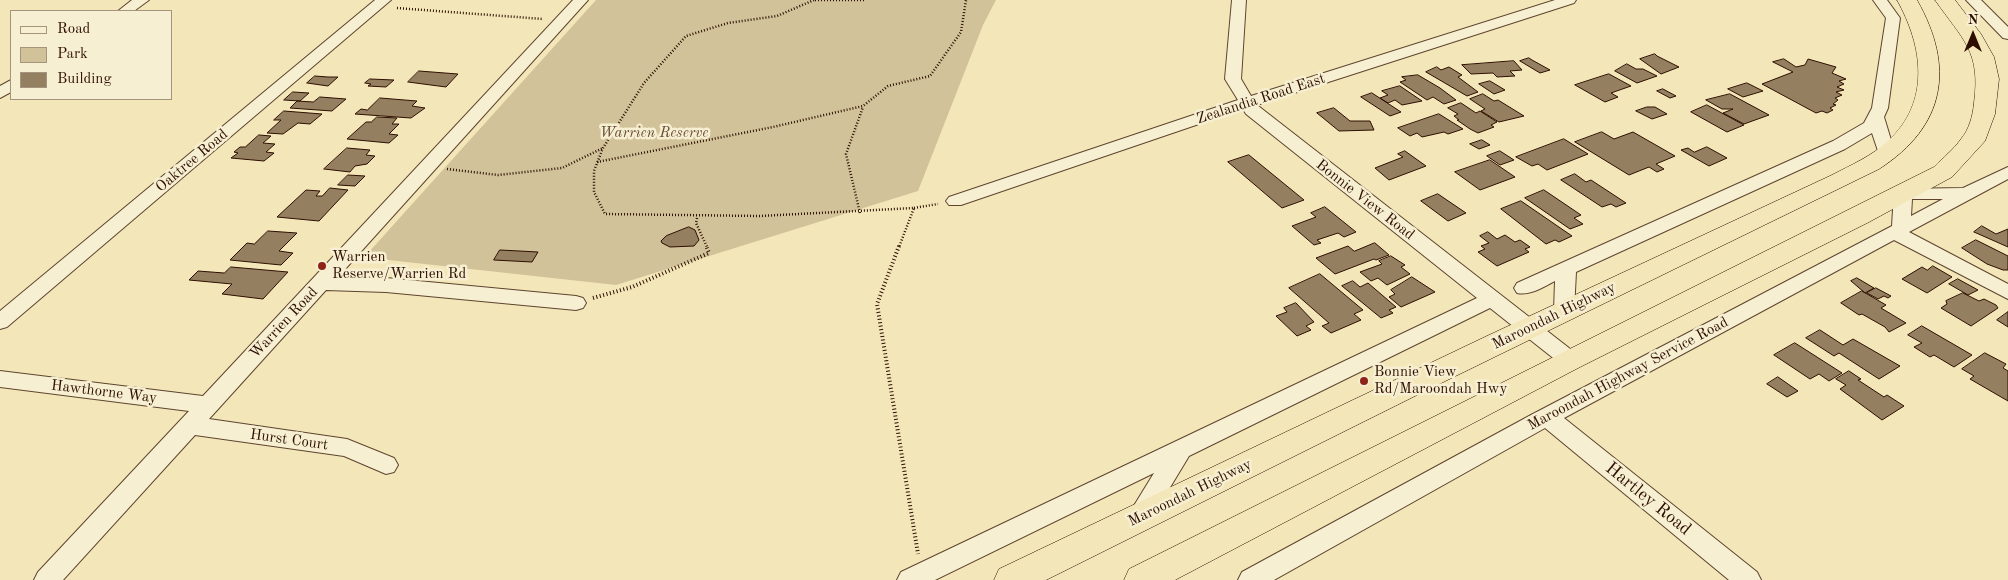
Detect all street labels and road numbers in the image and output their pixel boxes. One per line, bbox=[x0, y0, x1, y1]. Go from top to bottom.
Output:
street label: Zealandia Road East bbox=[1194, 70, 1328, 128]
street label: Oaktree Road bbox=[152, 126, 232, 196]
street label: Bonnie View Road bbox=[1312, 156, 1418, 244]
street label: Maroondah Highway bbox=[1489, 278, 1619, 354]
street label: Warrien Road bbox=[246, 284, 322, 362]
street label: Maroondah Highway Service Road bbox=[1525, 313, 1731, 435]
street label: Hawthorne Way bbox=[50, 377, 158, 407]
street label: Hurst Court bbox=[249, 426, 329, 454]
street label: Maroondah Highway bbox=[1125, 455, 1255, 531]
street label: Hartley Road bbox=[1601, 458, 1695, 540]

